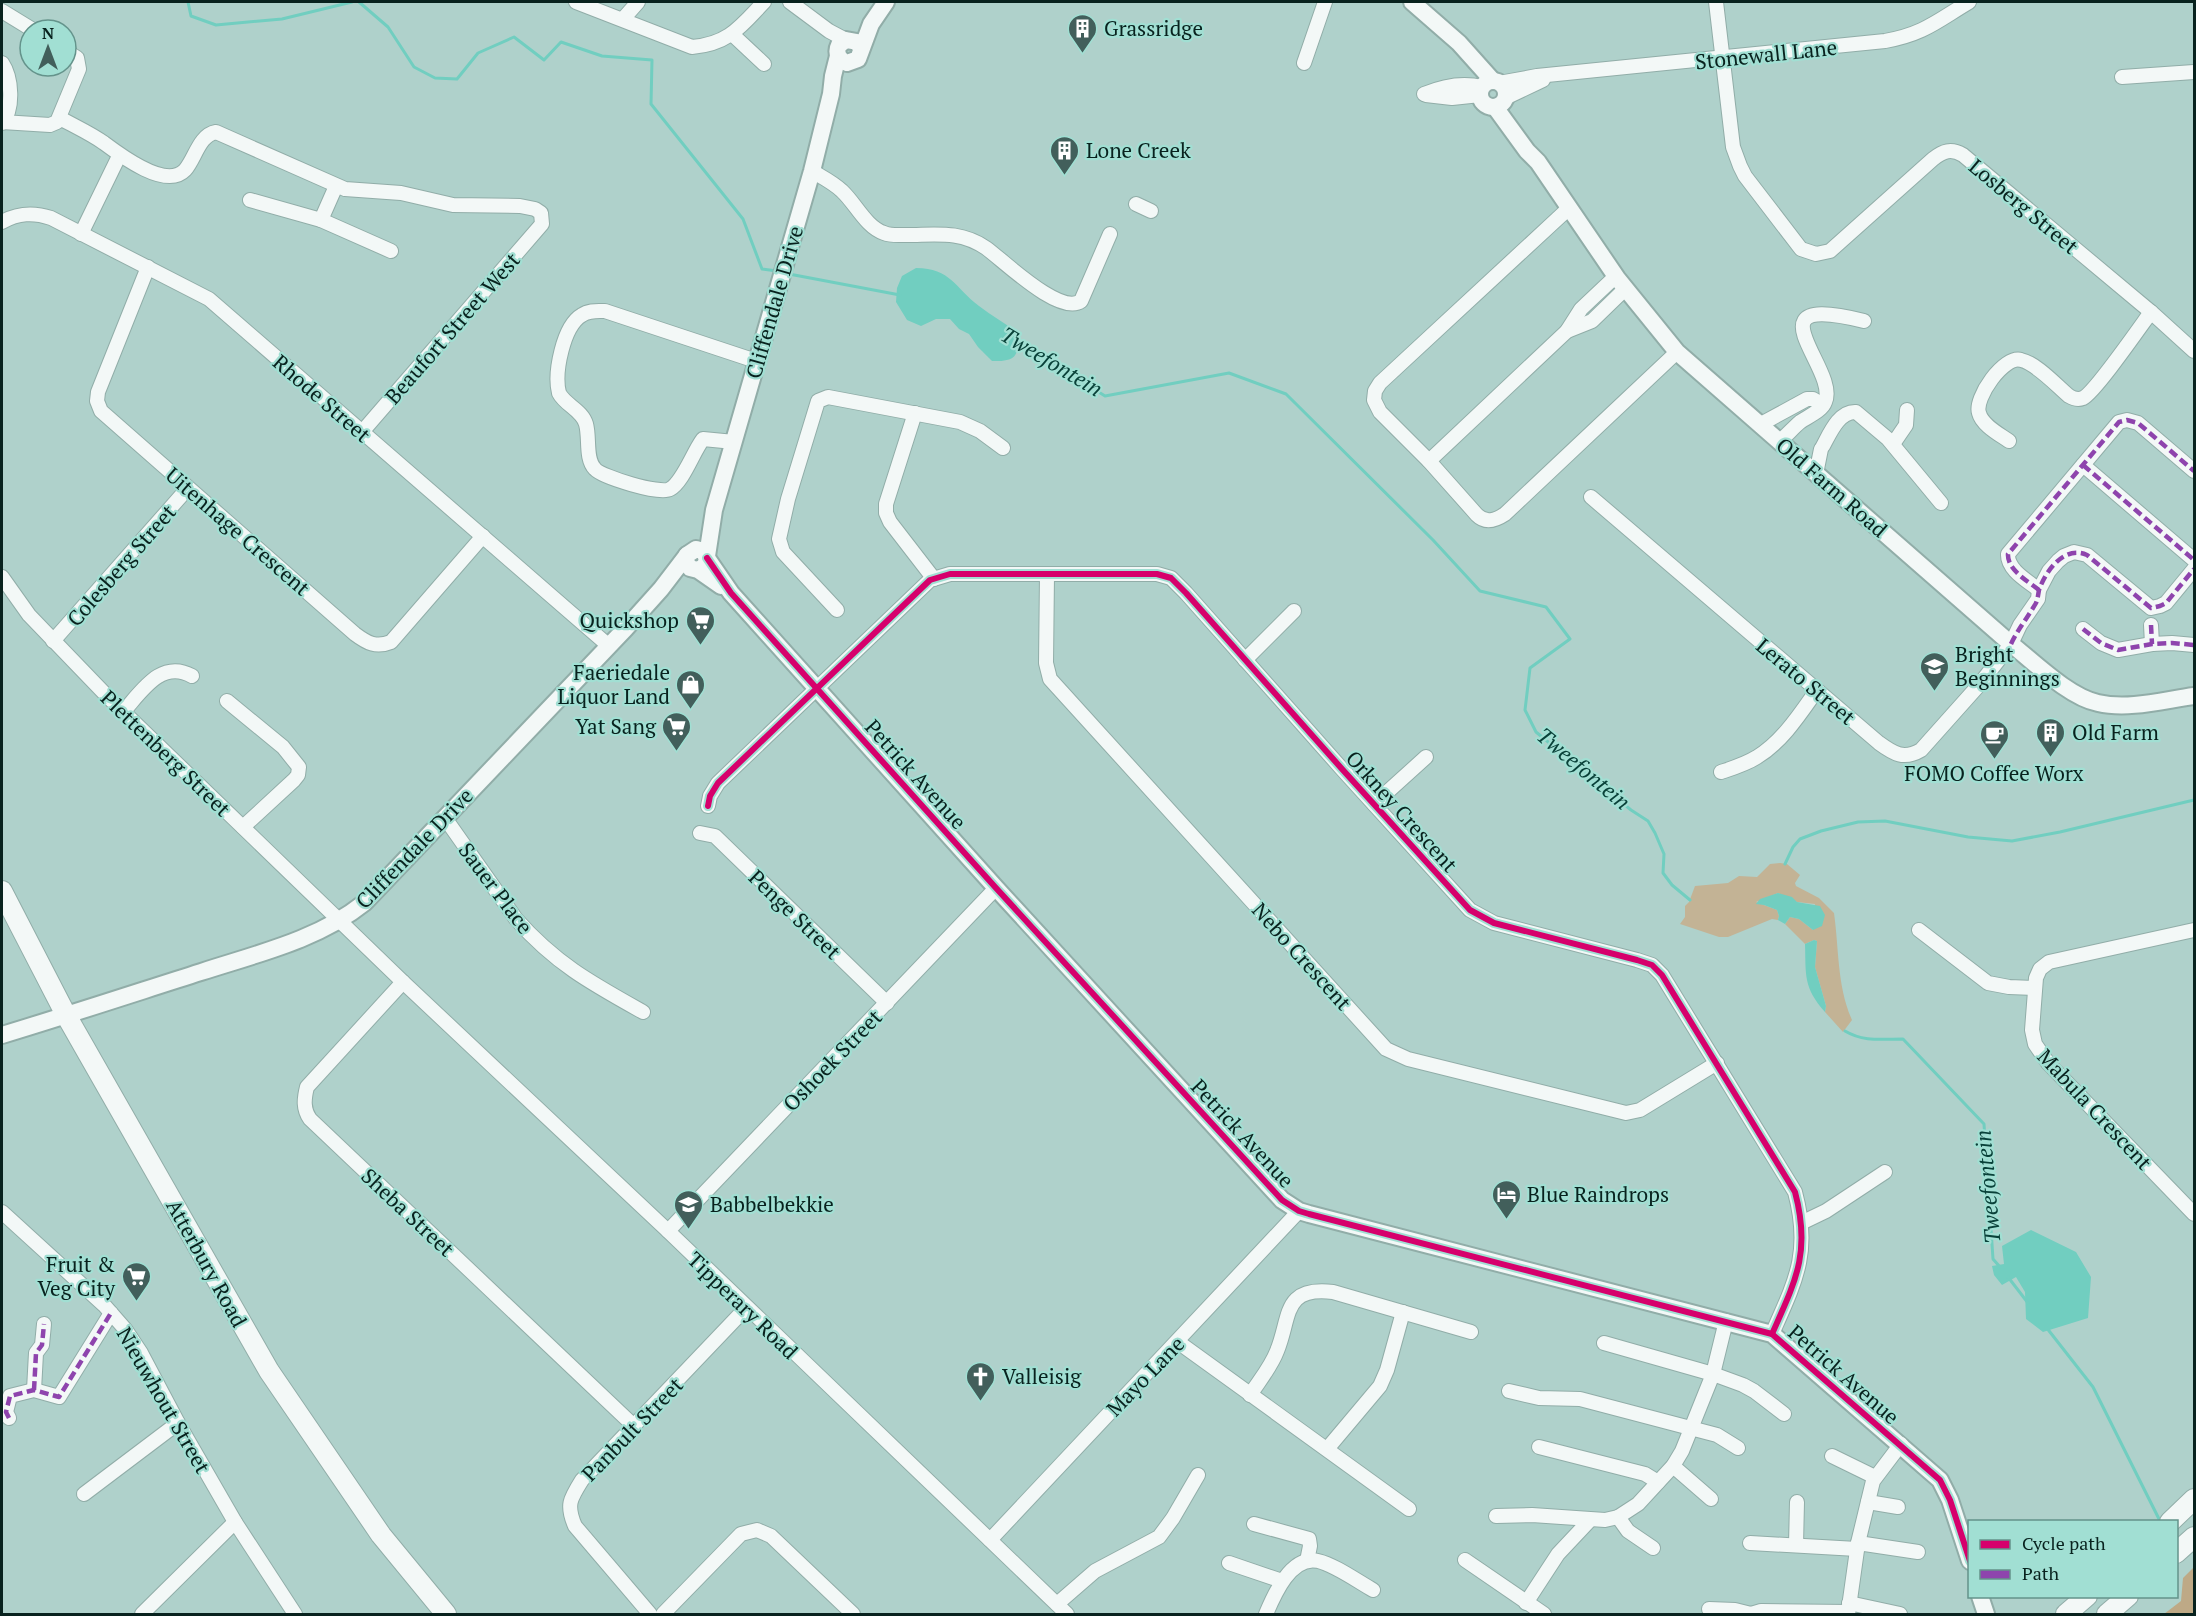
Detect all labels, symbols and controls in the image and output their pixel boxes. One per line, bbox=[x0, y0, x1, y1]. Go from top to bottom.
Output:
building icon: Grassridge bbox=[1067, 12, 1099, 54]
place label: Grassridge bbox=[1104, 14, 1203, 42]
north arrow bbox=[18, 18, 78, 78]
text: N bbox=[42, 22, 54, 44]
street label: Stonewall Lane bbox=[1694, 33, 1838, 75]
building icon: Lone Creek bbox=[1049, 134, 1081, 176]
place label: Lone Creek bbox=[1086, 136, 1191, 164]
street label: Losberg Street bbox=[1963, 152, 2085, 260]
street label: Cliffendale Drive bbox=[739, 222, 809, 382]
street label: Beaufort Street West bbox=[378, 246, 526, 410]
water label: Tweefontein bbox=[996, 319, 1108, 403]
street label: Rhode Street bbox=[267, 348, 377, 448]
street label: Old Farm Road bbox=[1770, 431, 1894, 543]
street label: Uitenhage Crescent bbox=[160, 461, 316, 602]
street label: Colesberg Street bbox=[60, 498, 182, 632]
supermarket icon: Quickshop bbox=[684, 604, 716, 646]
place label: Quickshop bbox=[580, 606, 679, 634]
street label: Lerato Street bbox=[1751, 631, 1862, 731]
place label: Bright Beginnings bbox=[1955, 640, 2060, 692]
school or university icon: Bright Beginnings bbox=[1918, 650, 1950, 692]
place label: Faeriedale Liquor Land bbox=[558, 658, 670, 710]
shop icon: Faeriedale Liquor Land bbox=[675, 668, 707, 710]
street label: Plettenberg Street bbox=[95, 684, 237, 822]
supermarket icon: Yat Sang bbox=[661, 710, 693, 752]
place label: Yat Sang bbox=[575, 712, 657, 740]
street label: Petrick Avenue bbox=[859, 713, 973, 835]
building icon: Old Farm bbox=[2035, 716, 2067, 758]
cafe icon: FOMO Coffee Worx bbox=[1978, 718, 2010, 760]
place label: Old Farm bbox=[2072, 718, 2159, 746]
water label: Tweefontein bbox=[1531, 720, 1637, 816]
street label: Orkney Crescent bbox=[1340, 744, 1464, 878]
place label: FOMO Coffee Worx bbox=[1904, 759, 2084, 787]
street label: Cliffendale Drive bbox=[349, 782, 479, 914]
street label: Sauer Place bbox=[453, 837, 539, 939]
street label: Penge Street bbox=[743, 863, 847, 965]
street label: Nebo Crescent bbox=[1246, 896, 1358, 1016]
street label: Oshoek Street bbox=[776, 1003, 888, 1117]
street label: Mabula Crescent bbox=[2032, 1042, 2159, 1176]
street label: Petrick Avenue bbox=[1185, 1073, 1301, 1193]
water label: Tweefontein bbox=[1968, 1129, 2006, 1245]
street label: Sheba Street bbox=[356, 1162, 461, 1262]
hotel icon: Blue Raindrops bbox=[1490, 1178, 1522, 1220]
place label: Blue Raindrops bbox=[1527, 1180, 1669, 1208]
school or university icon: Babbelbekkie bbox=[673, 1188, 705, 1230]
place label: Babbelbekkie bbox=[710, 1190, 834, 1218]
street label: Atterbury Road bbox=[160, 1194, 254, 1332]
street label: Tipperary Road bbox=[682, 1245, 805, 1365]
place label: Fruit & Veg City bbox=[38, 1250, 115, 1302]
supermarket icon: Fruit & Veg City bbox=[120, 1260, 152, 1302]
street label: Petrick Avenue bbox=[1782, 1318, 1906, 1430]
street label: Nieuwhout Street bbox=[111, 1322, 217, 1478]
street label: Mayo Lane bbox=[1100, 1330, 1190, 1422]
church icon: Valleisig bbox=[965, 1360, 997, 1402]
place label: Valleisig bbox=[1002, 1362, 1082, 1390]
street label: Panbult Street bbox=[575, 1371, 689, 1487]
legend bbox=[1968, 1520, 2178, 1598]
text: Cycle path bbox=[2022, 1531, 2106, 1555]
text: Path bbox=[2022, 1561, 2059, 1585]

